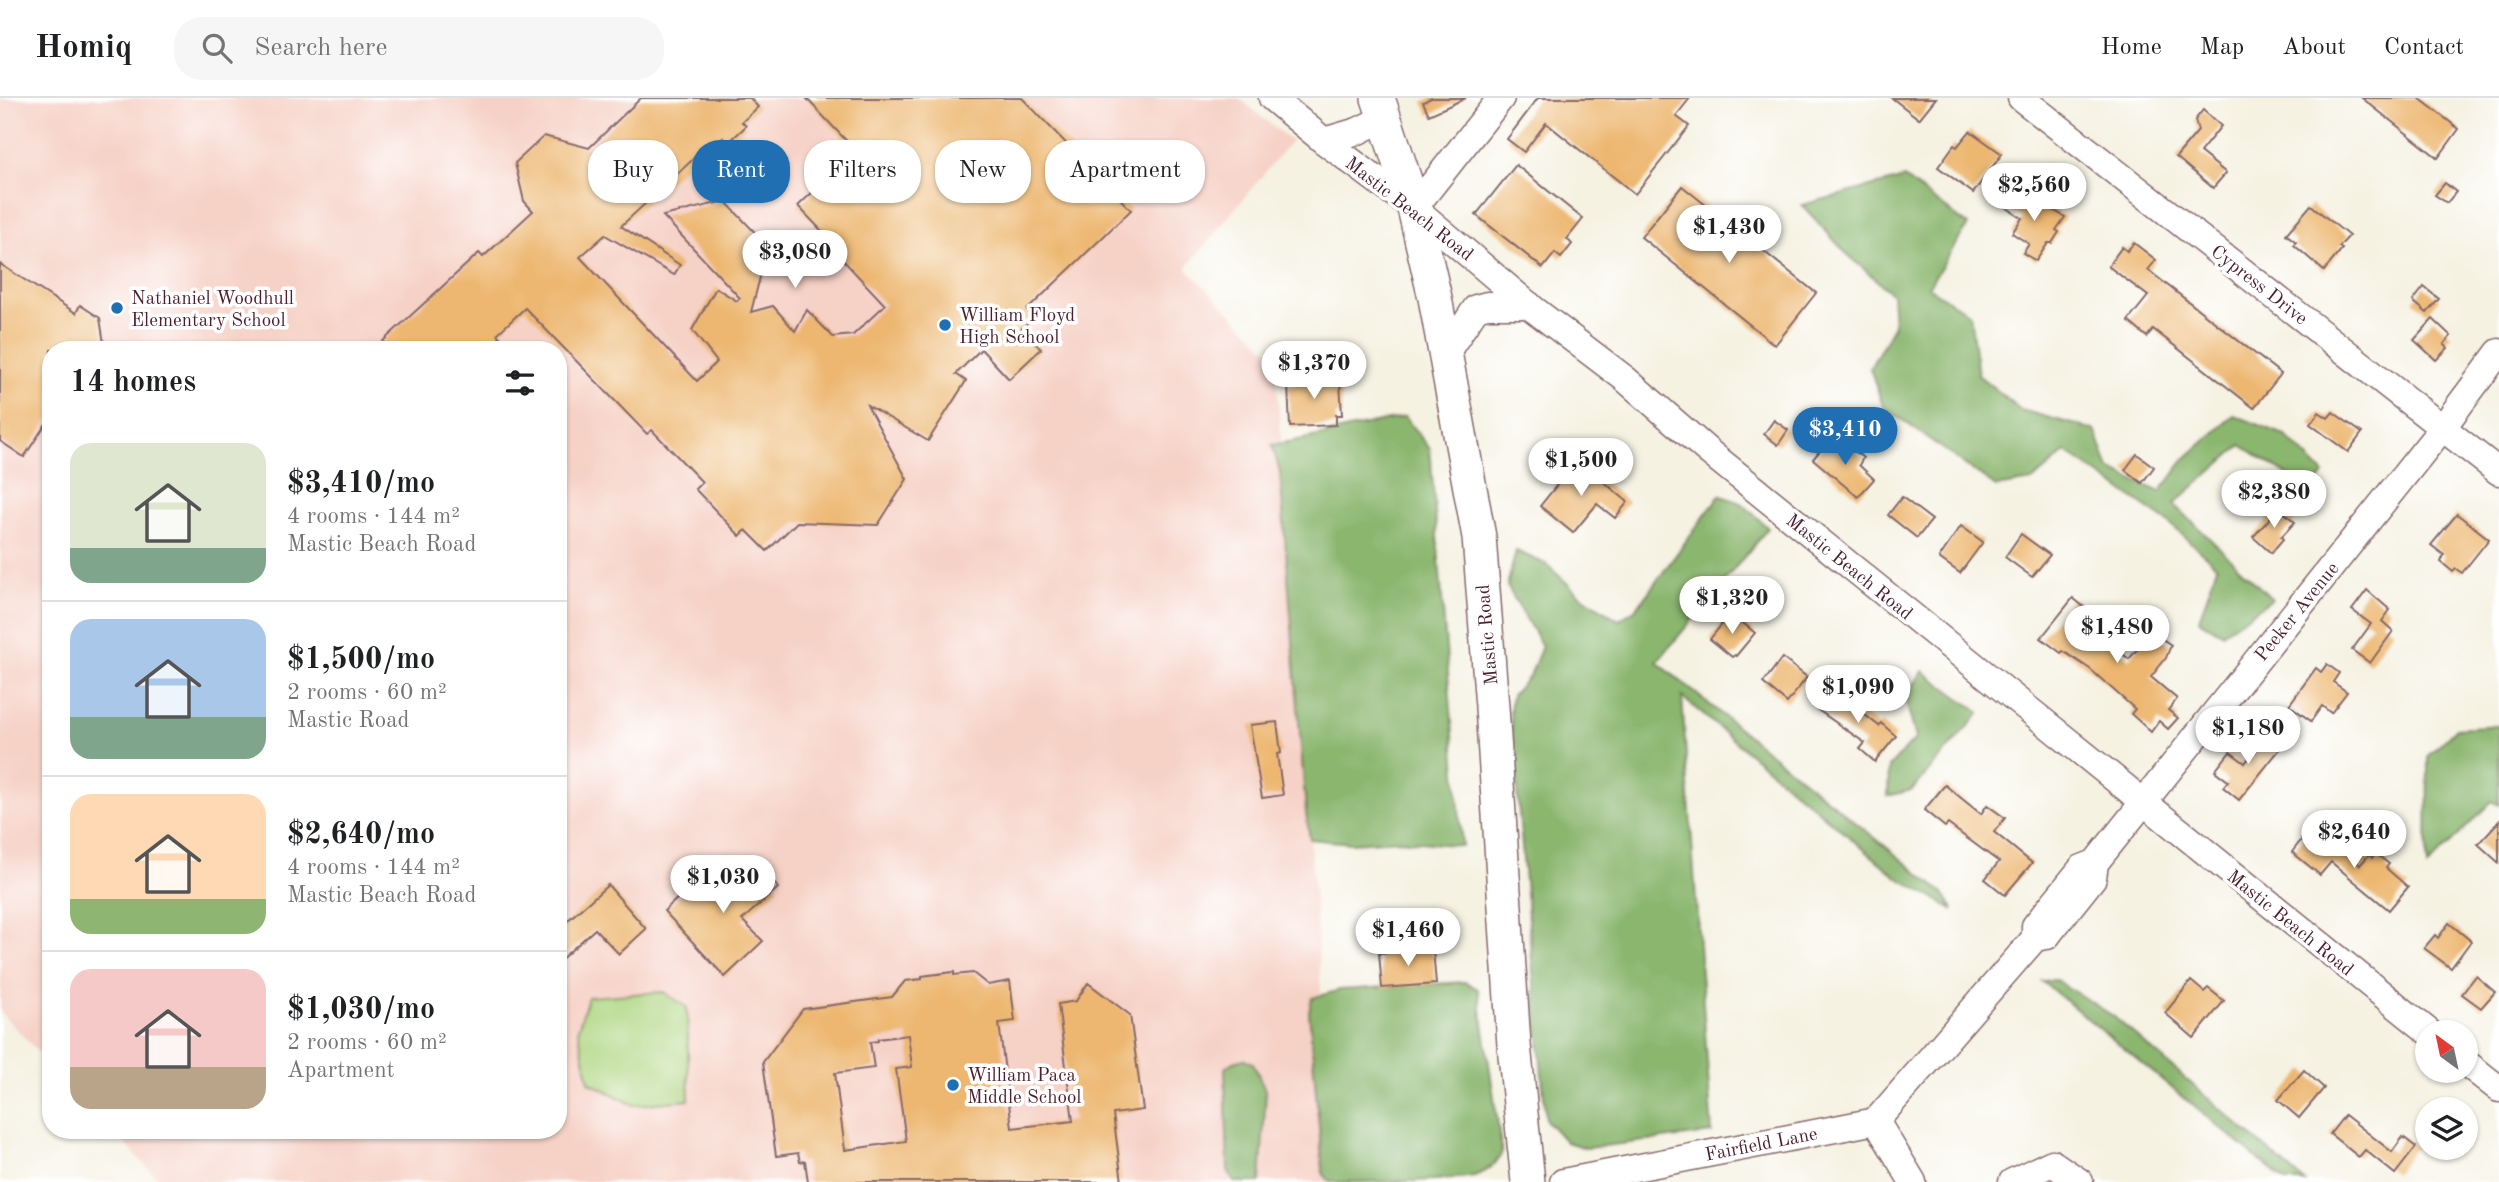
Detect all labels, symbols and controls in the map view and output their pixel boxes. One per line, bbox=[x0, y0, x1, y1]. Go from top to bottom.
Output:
search box bbox=[174, 17, 664, 80]
icon: search bbox=[198, 29, 236, 67]
text: Homiq bbox=[35, 32, 132, 65]
text: Search here bbox=[254, 35, 387, 61]
text: Home bbox=[2101, 36, 2162, 60]
text: Map bbox=[2200, 36, 2244, 60]
text: About bbox=[2282, 36, 2346, 60]
text: Contact bbox=[2384, 36, 2464, 60]
chip: Buy bbox=[588, 140, 678, 203]
chip: Rent bbox=[692, 140, 790, 203]
chip: Filters bbox=[804, 140, 921, 203]
chip: New bbox=[935, 140, 1031, 203]
chip: Apartment bbox=[1045, 140, 1205, 203]
street label: Mastic Beach Road bbox=[1341, 154, 1476, 266]
pin: $2,560 bbox=[1977, 164, 2091, 223]
text: $2,560 bbox=[1997, 174, 2071, 197]
pin: $1,430 bbox=[1672, 206, 1786, 265]
text: $1,430 bbox=[1692, 216, 1766, 239]
pin: $3,080 bbox=[738, 230, 852, 290]
text: $3,080 bbox=[758, 241, 832, 264]
street label: Cypress Drive bbox=[2207, 243, 2310, 329]
place label: Nathaniel Woodhull Elementary School bbox=[131, 290, 294, 331]
marker: Nathaniel Woodhull Elementary School bbox=[109, 300, 125, 316]
place label: William Floyd High School bbox=[959, 307, 1075, 348]
marker: William Floyd High School bbox=[937, 317, 953, 333]
pin: $1,370 bbox=[1257, 342, 1371, 401]
text: $1,370 bbox=[1277, 352, 1351, 375]
icon: filters bbox=[501, 364, 539, 402]
text: 14 homes bbox=[70, 368, 196, 398]
pin: $3,410 bbox=[1788, 408, 1902, 467]
text: $3,410 bbox=[1808, 418, 1882, 441]
pin: $1,500 bbox=[1524, 438, 1638, 498]
text: $1,500 bbox=[1544, 449, 1618, 472]
text: $3,410/mo bbox=[287, 469, 435, 499]
pin: $2,380 bbox=[2217, 470, 2331, 530]
icon: home bbox=[126, 471, 210, 555]
text: $2,380 bbox=[2237, 481, 2311, 504]
text: 4 rooms · 144 m² bbox=[287, 505, 460, 528]
street label: Mastic Beach Road bbox=[1782, 511, 1915, 625]
text: Mastic Beach Road bbox=[287, 533, 476, 556]
street label: Peeker Avenue bbox=[2252, 559, 2344, 666]
pin: $1,320 bbox=[1675, 576, 1789, 636]
street label: Mastic Road bbox=[1475, 583, 1502, 686]
text: $1,320 bbox=[1695, 587, 1769, 610]
pin: $1,480 bbox=[2060, 606, 2174, 665]
text: $1,480 bbox=[2080, 616, 2154, 639]
text: $1,500/mo bbox=[287, 645, 435, 675]
icon: home bbox=[126, 647, 210, 731]
pin: $1,090 bbox=[1801, 666, 1915, 725]
text: $1,090 bbox=[1821, 676, 1895, 699]
text: 2 rooms · 60 m² bbox=[287, 681, 447, 704]
pin: $1,180 bbox=[2191, 706, 2305, 766]
text: Mastic Road bbox=[287, 709, 410, 732]
text: $1,180 bbox=[2211, 717, 2285, 740]
pin: $2,640 bbox=[2297, 810, 2411, 870]
text: $2,640/mo bbox=[287, 820, 435, 850]
text: $2,640 bbox=[2317, 821, 2391, 844]
icon: home bbox=[126, 822, 210, 906]
text: 4 rooms · 144 m² bbox=[287, 856, 460, 879]
pin: $1,030 bbox=[666, 856, 780, 915]
text: $1,030 bbox=[686, 866, 760, 889]
street label: Mastic Beach Road bbox=[2223, 867, 2356, 981]
text: Mastic Beach Road bbox=[287, 884, 476, 907]
pin: $1,460 bbox=[1351, 908, 1465, 968]
text: $1,460 bbox=[1371, 919, 1445, 942]
text: $1,030/mo bbox=[287, 995, 435, 1025]
icon: home bbox=[126, 997, 210, 1081]
north arrow bbox=[2415, 1020, 2478, 1083]
map controls bbox=[2415, 1020, 2478, 1160]
text: 2 rooms · 60 m² bbox=[287, 1031, 447, 1054]
text: Apartment bbox=[287, 1059, 395, 1082]
place label: William Paca Middle School bbox=[967, 1067, 1081, 1108]
marker: William Paca Middle School bbox=[945, 1077, 961, 1093]
button: layers bbox=[2415, 1097, 2478, 1160]
street label: Fairfield Lane bbox=[1704, 1125, 1819, 1166]

